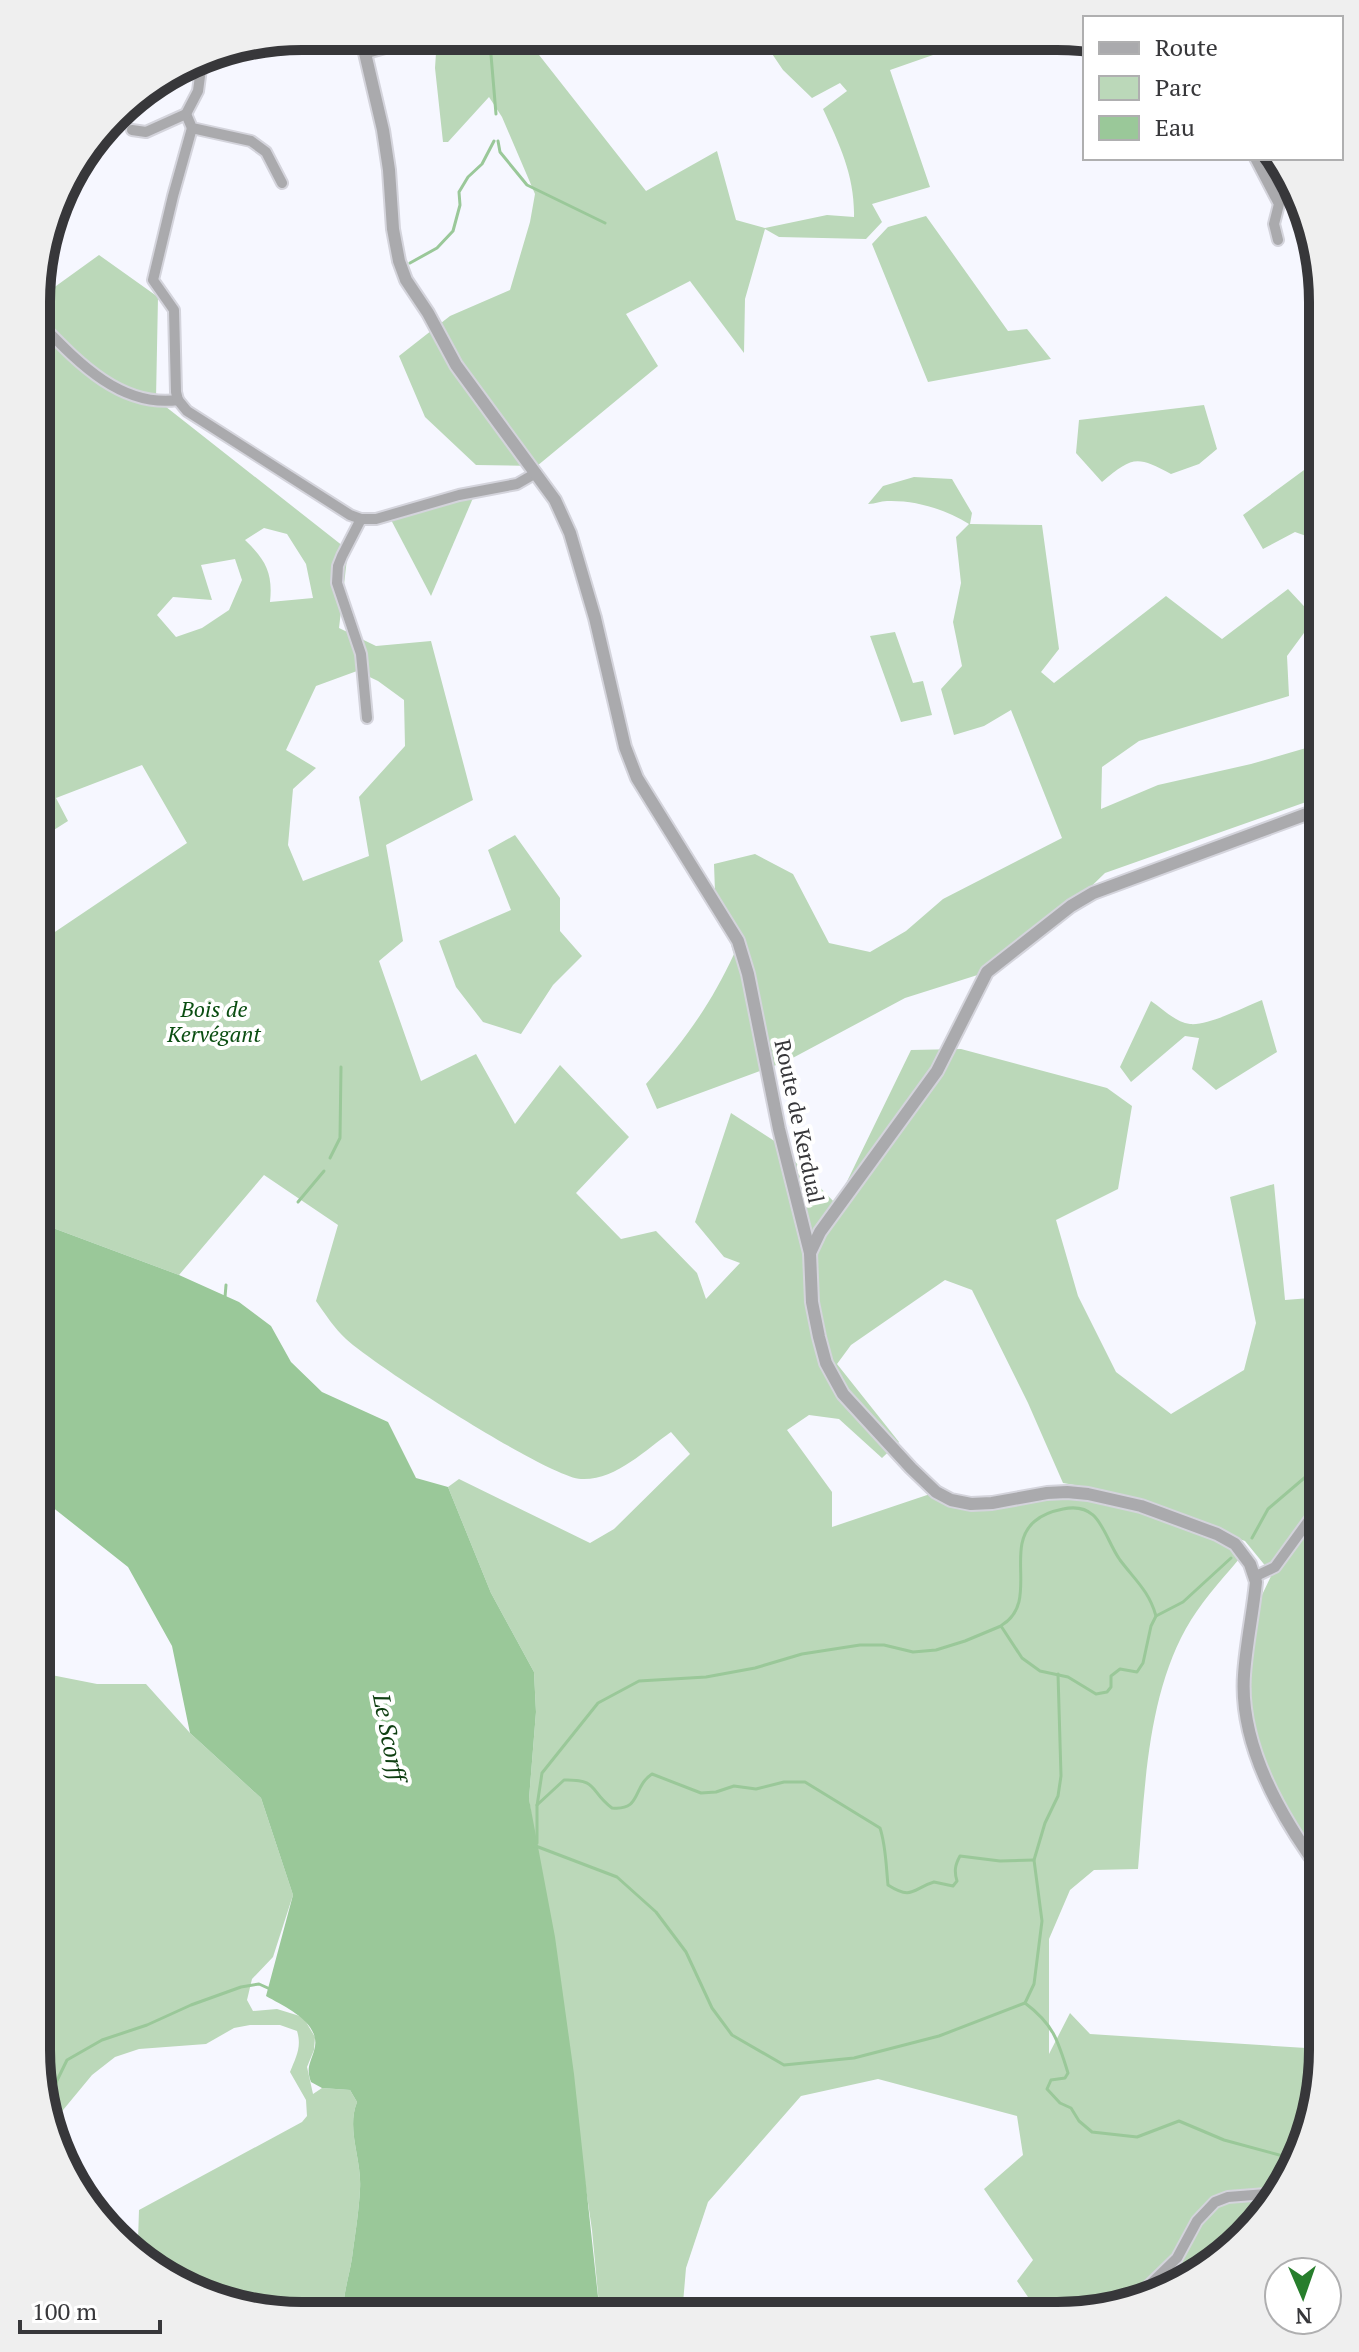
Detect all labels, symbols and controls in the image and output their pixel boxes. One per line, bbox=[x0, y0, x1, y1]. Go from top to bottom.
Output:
legend bbox=[1083, 16, 1343, 160]
text: Route bbox=[1155, 31, 1218, 63]
text: Parc bbox=[1155, 71, 1202, 103]
text: Eau bbox=[1155, 111, 1195, 143]
park label: Bois de Kervégant bbox=[166, 994, 261, 1048]
street label: Route de Kerdual bbox=[768, 1036, 832, 1206]
water label: Le Scorff bbox=[366, 1690, 415, 1788]
north arrow bbox=[1263, 2256, 1343, 2336]
scale bar bbox=[20, 2284, 160, 2334]
text: 100 m bbox=[32, 2295, 97, 2327]
text: N bbox=[1295, 2302, 1313, 2331]

